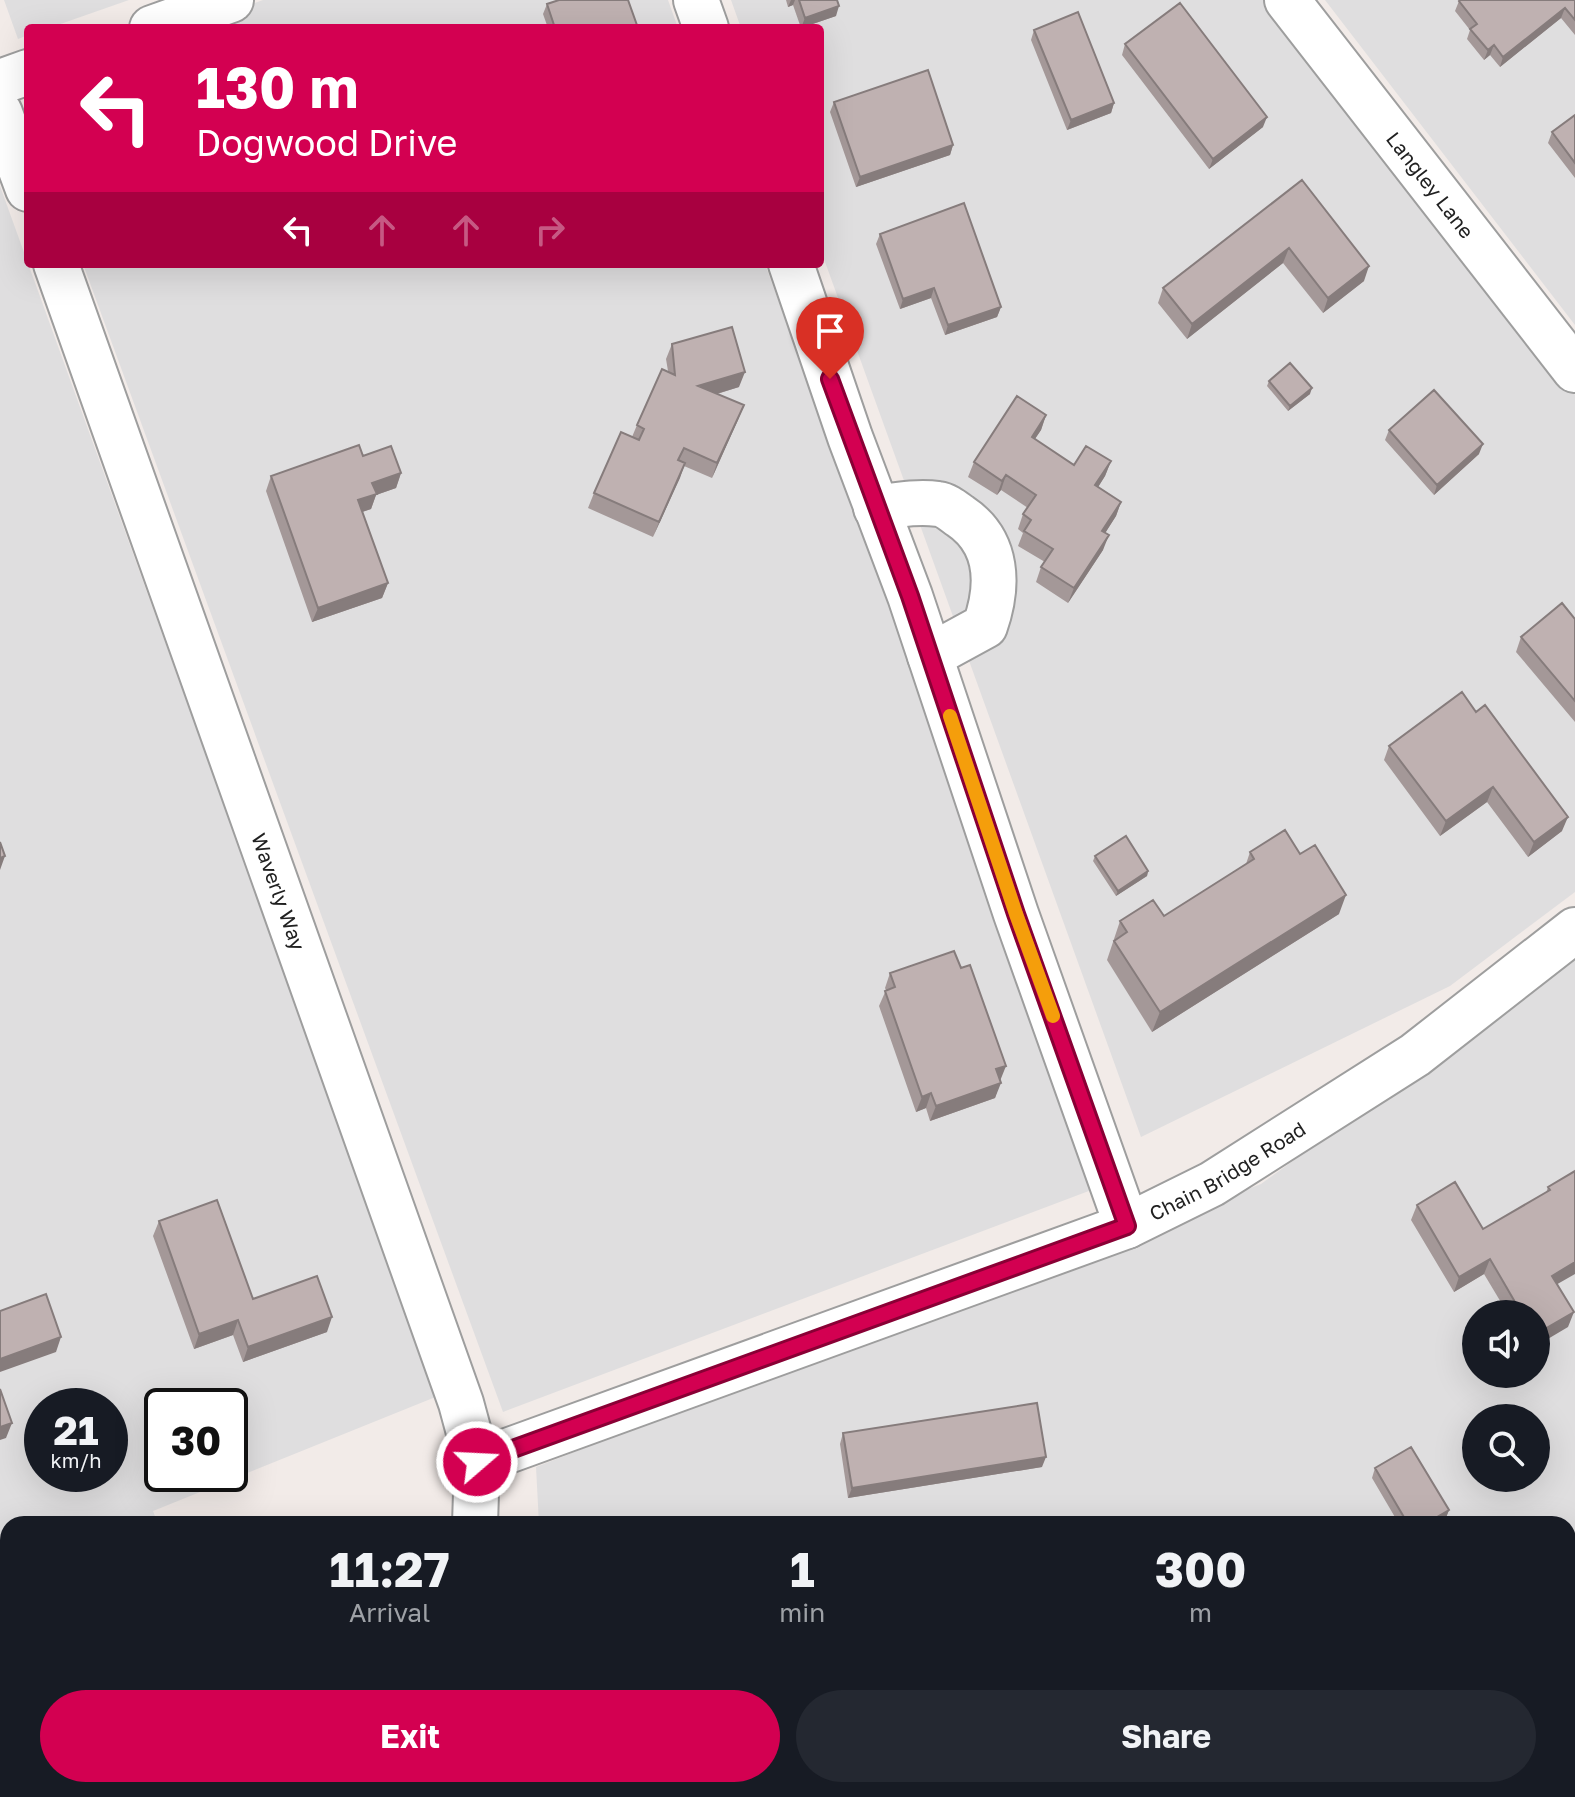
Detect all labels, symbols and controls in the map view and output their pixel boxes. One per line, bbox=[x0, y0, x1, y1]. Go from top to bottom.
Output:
text: 130 m bbox=[196, 53, 358, 120]
icon: left bbox=[64, 56, 168, 160]
text: Dogwood Drive bbox=[196, 121, 457, 164]
street label: Langley Lane bbox=[1382, 127, 1480, 243]
icon: left bbox=[276, 208, 320, 252]
icon: ahead bbox=[360, 208, 404, 252]
icon: ahead bbox=[444, 208, 488, 252]
icon: right bbox=[528, 208, 572, 252]
pin bbox=[796, 297, 864, 379]
icon: arrive bbox=[808, 309, 852, 353]
street label: Waverly Way bbox=[247, 830, 311, 953]
street label: Chain Bridge Road bbox=[1145, 1116, 1310, 1225]
map controls bbox=[1462, 1300, 1550, 1492]
button: sound bbox=[1462, 1300, 1550, 1388]
speed limit sign: 30 bbox=[144, 1388, 248, 1492]
button: search bbox=[1462, 1404, 1550, 1492]
text: 21 bbox=[54, 1406, 99, 1454]
position arrow bbox=[435, 1420, 519, 1504]
text: km/h bbox=[51, 1448, 101, 1472]
text: 11:27 bbox=[330, 1540, 450, 1598]
text: 1 bbox=[790, 1540, 815, 1598]
text: 300 bbox=[1155, 1540, 1246, 1598]
text: Arrival bbox=[349, 1597, 430, 1628]
text: min bbox=[779, 1597, 825, 1628]
text: m bbox=[1189, 1597, 1212, 1628]
button: Exit bbox=[40, 1690, 780, 1782]
button: Share bbox=[796, 1690, 1536, 1782]

